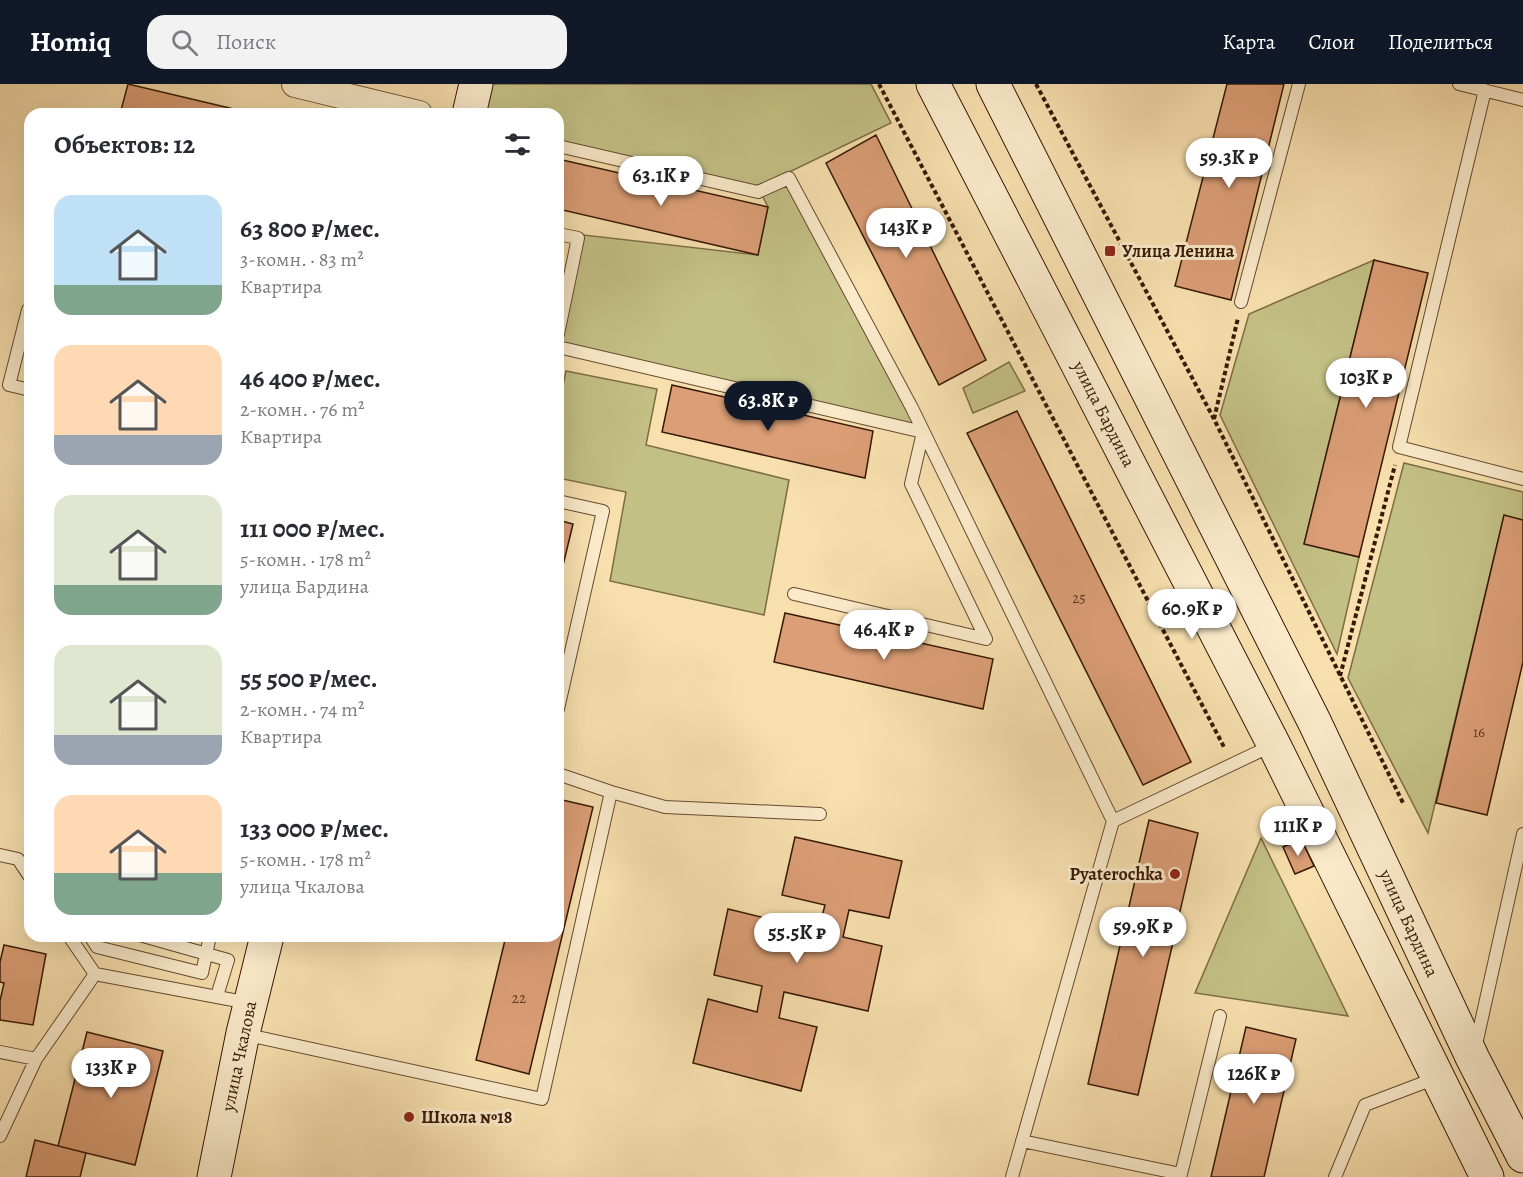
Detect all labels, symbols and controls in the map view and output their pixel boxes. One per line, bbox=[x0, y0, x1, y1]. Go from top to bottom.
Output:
search box bbox=[147, 15, 567, 69]
text: Homiq bbox=[30, 23, 111, 61]
icon: search bbox=[168, 26, 201, 59]
text: Поиск bbox=[216, 27, 276, 57]
text: Карта bbox=[1222, 28, 1275, 56]
text: Слои bbox=[1308, 28, 1355, 56]
text: Поделиться bbox=[1388, 28, 1493, 56]
text: Объектов: 12 bbox=[54, 127, 195, 162]
icon: filters bbox=[501, 128, 534, 161]
pin: 59.3K ₽ bbox=[1174, 138, 1284, 189]
text: 59.3K ₽ bbox=[1200, 144, 1258, 171]
pin: 63.1K ₽ bbox=[606, 156, 716, 207]
text: 63.1K ₽ bbox=[632, 162, 690, 189]
pin: 143K ₽ bbox=[857, 208, 955, 259]
text: 63 800 ₽/мес. bbox=[240, 211, 380, 246]
text: 143K ₽ bbox=[880, 214, 932, 241]
icon: home bbox=[102, 219, 174, 291]
place label: Улица Ленина bbox=[1122, 239, 1235, 263]
marker: Улица Ленина bbox=[1103, 244, 1117, 258]
text: 3-комн. · 83 m² bbox=[240, 246, 364, 273]
text: Квартира bbox=[240, 273, 322, 300]
street label: улица Бардина bbox=[1066, 356, 1141, 472]
pin: 103K ₽ bbox=[1317, 358, 1415, 409]
text: 46 400 ₽/мес. bbox=[240, 361, 381, 396]
text: 103K ₽ bbox=[1340, 364, 1392, 391]
icon: home bbox=[102, 369, 174, 441]
pin: 63.8K ₽ bbox=[713, 381, 823, 432]
text: 63.8K ₽ bbox=[738, 387, 798, 414]
text: 2-комн. · 76 m² bbox=[240, 396, 365, 423]
text: Квартира bbox=[240, 423, 322, 450]
text: 111 000 ₽/мес. bbox=[240, 511, 385, 546]
icon: home bbox=[102, 519, 174, 591]
text: 5-комн. · 178 m² bbox=[240, 546, 371, 573]
text: улица Бардина bbox=[240, 573, 369, 600]
house number: 25 bbox=[1072, 588, 1086, 608]
pin: 60.9K ₽ bbox=[1137, 589, 1247, 640]
text: 60.9K ₽ bbox=[1162, 595, 1222, 622]
pin: 46.4K ₽ bbox=[829, 610, 939, 661]
text: 46.4K ₽ bbox=[854, 616, 914, 643]
text: 55 500 ₽/мес. bbox=[240, 661, 378, 696]
icon: home bbox=[102, 669, 174, 741]
text: 2-комн. · 74 m² bbox=[240, 696, 364, 723]
house number: 16 bbox=[1473, 722, 1485, 742]
text: Квартира bbox=[240, 723, 322, 750]
pin: 111K ₽ bbox=[1249, 806, 1347, 857]
text: 133 000 ₽/мес. bbox=[240, 811, 389, 846]
text: 111K ₽ bbox=[1274, 812, 1322, 839]
icon: home bbox=[102, 819, 174, 891]
text: 5-комн. · 178 m² bbox=[240, 846, 371, 873]
place label: Pyaterochka bbox=[1070, 862, 1163, 886]
street label: улица Бардина bbox=[1373, 864, 1445, 981]
marker: Pyaterochka bbox=[1168, 867, 1182, 881]
text: улица Чкалова bbox=[240, 873, 365, 900]
pin: 59.9K ₽ bbox=[1088, 907, 1198, 958]
pin: 55.5K ₽ bbox=[742, 913, 852, 964]
text: 59.9K ₽ bbox=[1113, 913, 1173, 940]
text: 55.5K ₽ bbox=[768, 919, 826, 946]
house number: 22 bbox=[512, 988, 526, 1008]
street label: улица Чкалова bbox=[215, 998, 263, 1114]
pin: 133K ₽ bbox=[62, 1048, 160, 1099]
text: 133K ₽ bbox=[85, 1054, 137, 1081]
pin: 126K ₽ bbox=[1205, 1054, 1303, 1105]
text: 126K ₽ bbox=[1228, 1060, 1280, 1087]
place label: Школа №18 bbox=[421, 1105, 512, 1129]
marker: Школа №18 bbox=[402, 1110, 416, 1124]

